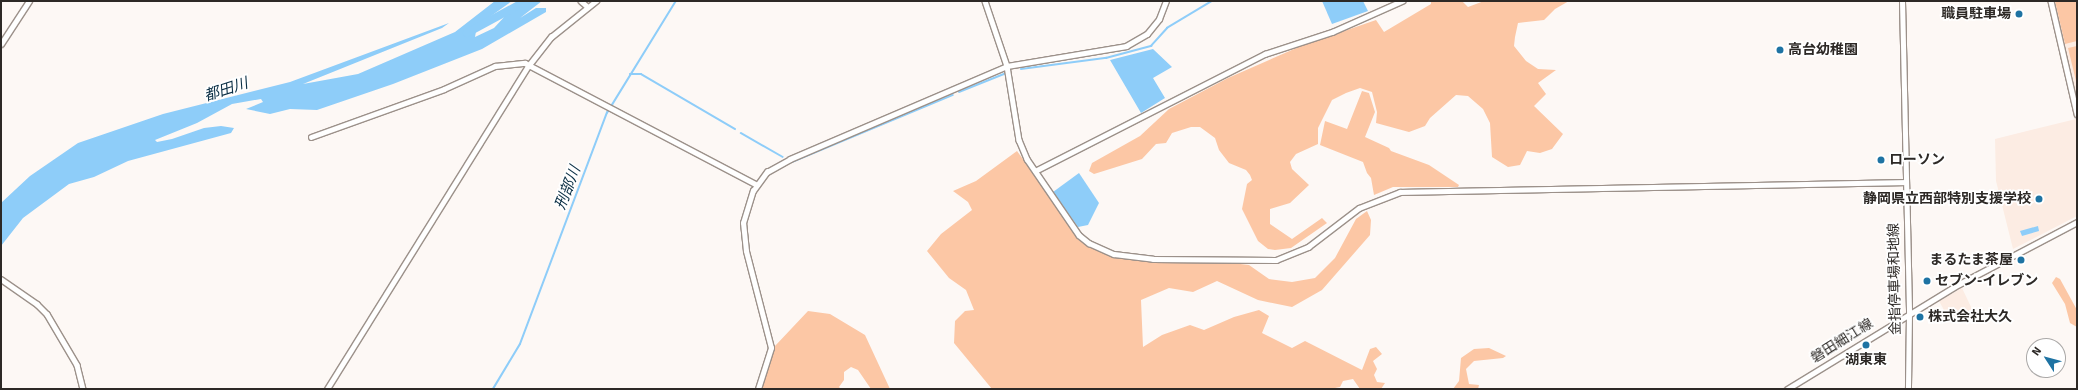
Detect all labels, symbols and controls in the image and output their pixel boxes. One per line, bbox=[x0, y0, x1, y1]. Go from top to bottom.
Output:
place label: 職員駐車場 bbox=[1941, 6, 2011, 22]
marker: 職員駐車場 bbox=[2014, 9, 2024, 19]
place label: 高台幼稚園 bbox=[1788, 42, 1858, 58]
marker: 高台幼稚園 bbox=[1775, 45, 1785, 55]
water label: 都田川 bbox=[202, 74, 250, 106]
place label: ローソン bbox=[1889, 152, 1945, 168]
marker: ローソン bbox=[1876, 155, 1886, 165]
water label: 刑部川 bbox=[552, 164, 584, 212]
place label: 静岡県立西部特別支援学校 bbox=[1863, 191, 2031, 207]
marker: 静岡県立西部特別支援学校 bbox=[2034, 194, 2044, 204]
street label: 金指停車場和地線 bbox=[1886, 223, 1904, 335]
place label: まるたま茶屋 bbox=[1929, 252, 2013, 268]
marker: まるたま茶屋 bbox=[2016, 255, 2026, 265]
place label: セブン-イレブン bbox=[1935, 273, 2038, 289]
marker: セブン-イレブン bbox=[1922, 276, 1932, 286]
place label: 株式会社大久 bbox=[1928, 309, 2012, 325]
marker: 株式会社大久 bbox=[1915, 312, 1925, 322]
street label: 磐田細江線 bbox=[1808, 315, 1876, 367]
north arrow bbox=[2026, 338, 2066, 378]
marker: 湖東東 bbox=[1861, 340, 1871, 350]
text: N bbox=[2029, 344, 2044, 358]
place label: 湖東東 bbox=[1845, 352, 1887, 368]

